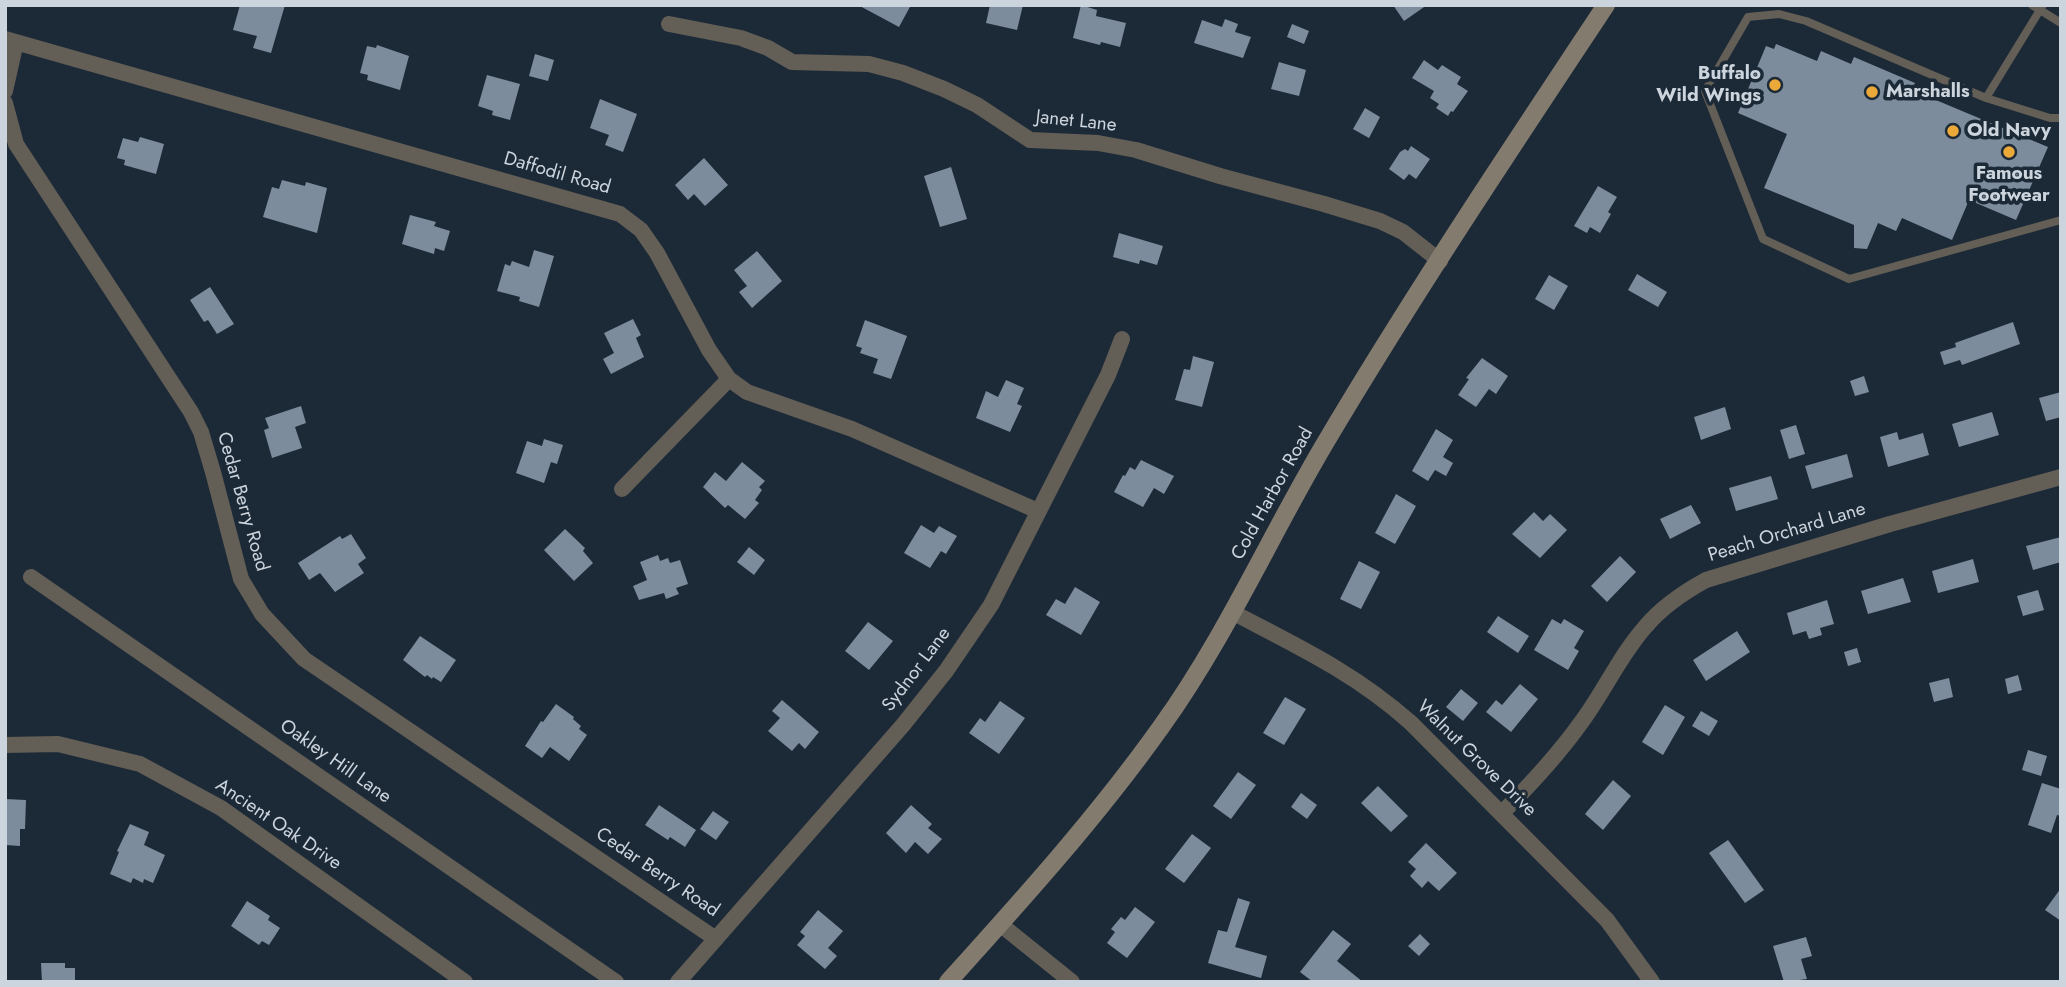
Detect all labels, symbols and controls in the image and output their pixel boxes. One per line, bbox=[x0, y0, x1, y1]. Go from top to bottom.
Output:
place label: Buffalo Wild Wings bbox=[1656, 63, 1761, 107]
marker: Buffalo Wild Wings bbox=[1767, 77, 1783, 93]
place label: Marshalls bbox=[1886, 81, 1970, 103]
marker: Marshalls bbox=[1864, 84, 1880, 100]
street label: Janet Lane bbox=[1034, 106, 1118, 138]
place label: Old Navy bbox=[1967, 120, 2051, 142]
marker: Old Navy bbox=[1945, 123, 1961, 139]
marker: Famous Footwear bbox=[2001, 144, 2017, 160]
street label: Daffodil Road bbox=[501, 148, 613, 200]
place label: Famous Footwear bbox=[1968, 163, 2050, 207]
street label: Cold Harbor Road bbox=[1227, 424, 1319, 564]
street label: Cedar Berry Road bbox=[211, 430, 273, 574]
street label: Peach Orchard Lane bbox=[1706, 498, 1868, 568]
street label: Sydnor Lane bbox=[878, 623, 956, 717]
street label: Walnut Grove Drive bbox=[1411, 696, 1541, 822]
street label: Oakley Hill Lane bbox=[275, 715, 395, 809]
street label: Ancient Oak Drive bbox=[211, 774, 345, 876]
street label: Cedar Berry Road bbox=[591, 823, 723, 923]

